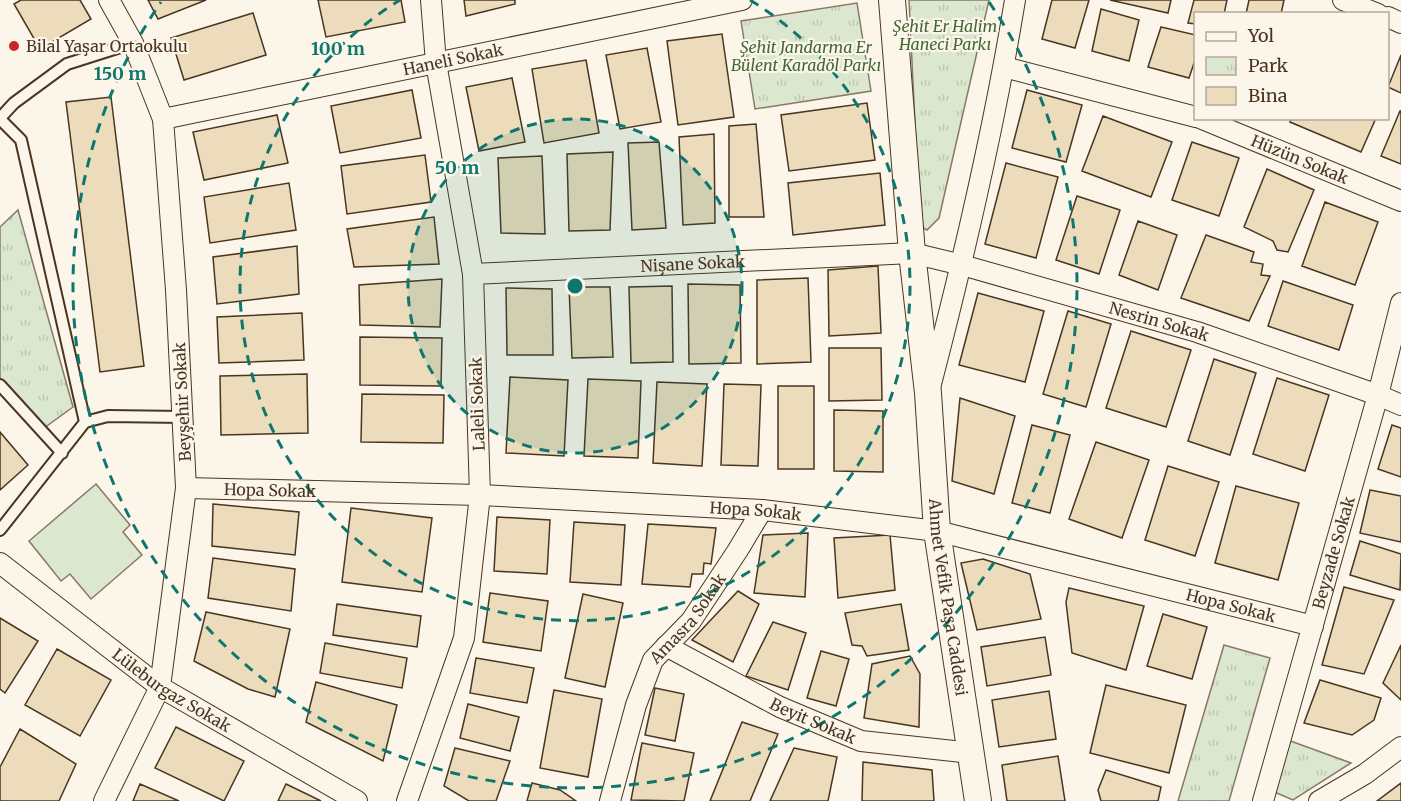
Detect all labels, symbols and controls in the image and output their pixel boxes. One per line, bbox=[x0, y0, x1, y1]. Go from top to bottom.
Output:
legend bbox=[1194, 12, 1389, 120]
park label: Şehit Er Halim Haneci Parkı bbox=[893, 16, 997, 54]
text: Yol bbox=[1247, 24, 1274, 47]
place label: Bilal Yaşar Ortaokulu bbox=[26, 36, 188, 56]
text: 100 m bbox=[311, 37, 365, 60]
park label: Şehit Jandarma Er Bülent Karadöl Parkı bbox=[731, 37, 881, 75]
marker: Bilal Yaşar Ortaokulu bbox=[7, 39, 21, 53]
street label: Haneli Sokak bbox=[401, 39, 506, 79]
text: Park bbox=[1248, 54, 1289, 77]
text: 150 m bbox=[94, 62, 146, 85]
text: Bina bbox=[1248, 84, 1288, 107]
street label: Hüzün Sokak bbox=[1248, 130, 1352, 189]
text: 50 m bbox=[435, 156, 479, 179]
street label: Nişane Sokak bbox=[640, 251, 746, 276]
centre of rings bbox=[565, 276, 585, 296]
street label: Nesrin Sokak bbox=[1107, 297, 1213, 346]
street label: Beyşehir Sokak bbox=[169, 341, 195, 462]
street label: Laleli Sokak bbox=[465, 356, 489, 451]
street label: Hopa Sokak bbox=[224, 479, 317, 501]
street label: Beyzade Sokak bbox=[1308, 493, 1359, 611]
street label: Hopa Sokak bbox=[709, 497, 803, 525]
street label: Ahmet Vefik Paşa Caddesi bbox=[925, 497, 972, 697]
street label: Amasra Sokak bbox=[645, 569, 730, 668]
street label: Hopa Sokak bbox=[1184, 584, 1279, 626]
street label: Lüleburgaz Sokak bbox=[109, 644, 235, 736]
street label: Beyit Sokak bbox=[766, 693, 860, 748]

